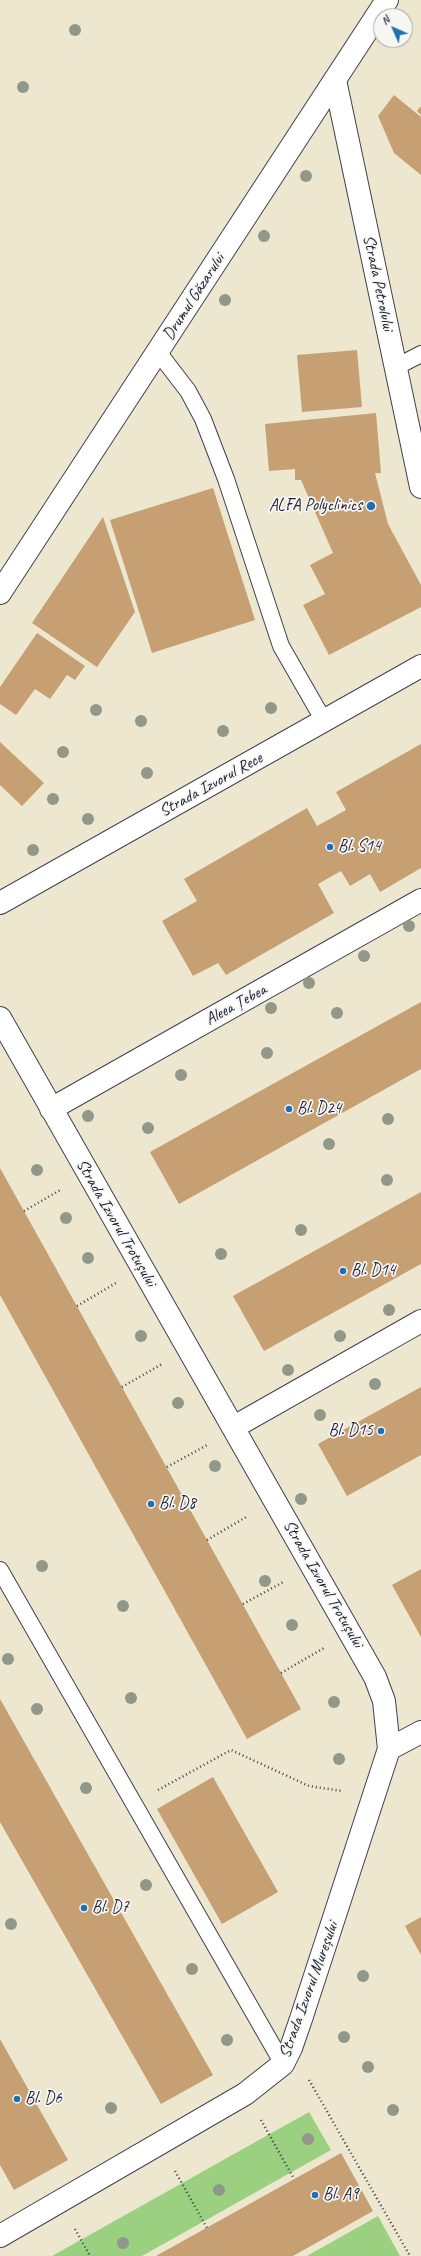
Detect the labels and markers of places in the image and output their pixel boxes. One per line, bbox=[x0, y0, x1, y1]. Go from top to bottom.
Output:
place label: ALFA Polyclinics bbox=[269, 496, 362, 516]
marker: ALFA Polyclinics bbox=[365, 500, 377, 512]
place label: Bl. S14 bbox=[338, 837, 381, 857]
marker: Bl. S14 bbox=[325, 842, 335, 852]
place label: Bl. D24 bbox=[297, 1099, 341, 1119]
marker: Bl. D24 bbox=[284, 1104, 294, 1114]
place label: Bl. D14 bbox=[351, 1261, 395, 1281]
marker: Bl. D14 bbox=[338, 1266, 348, 1276]
place label: Bl. D15 bbox=[329, 1421, 373, 1441]
marker: Bl. D15 bbox=[376, 1426, 386, 1436]
place label: Bl. D8 bbox=[159, 1494, 196, 1514]
marker: Bl. D8 bbox=[146, 1499, 156, 1509]
place label: Bl. D7 bbox=[92, 1898, 129, 1918]
marker: Bl. D7 bbox=[79, 1903, 89, 1913]
place label: Bl. D6 bbox=[25, 2089, 62, 2109]
marker: Bl. D6 bbox=[12, 2094, 22, 2104]
place label: Bl. A9 bbox=[323, 2185, 359, 2205]
marker: Bl. A9 bbox=[310, 2190, 320, 2200]

